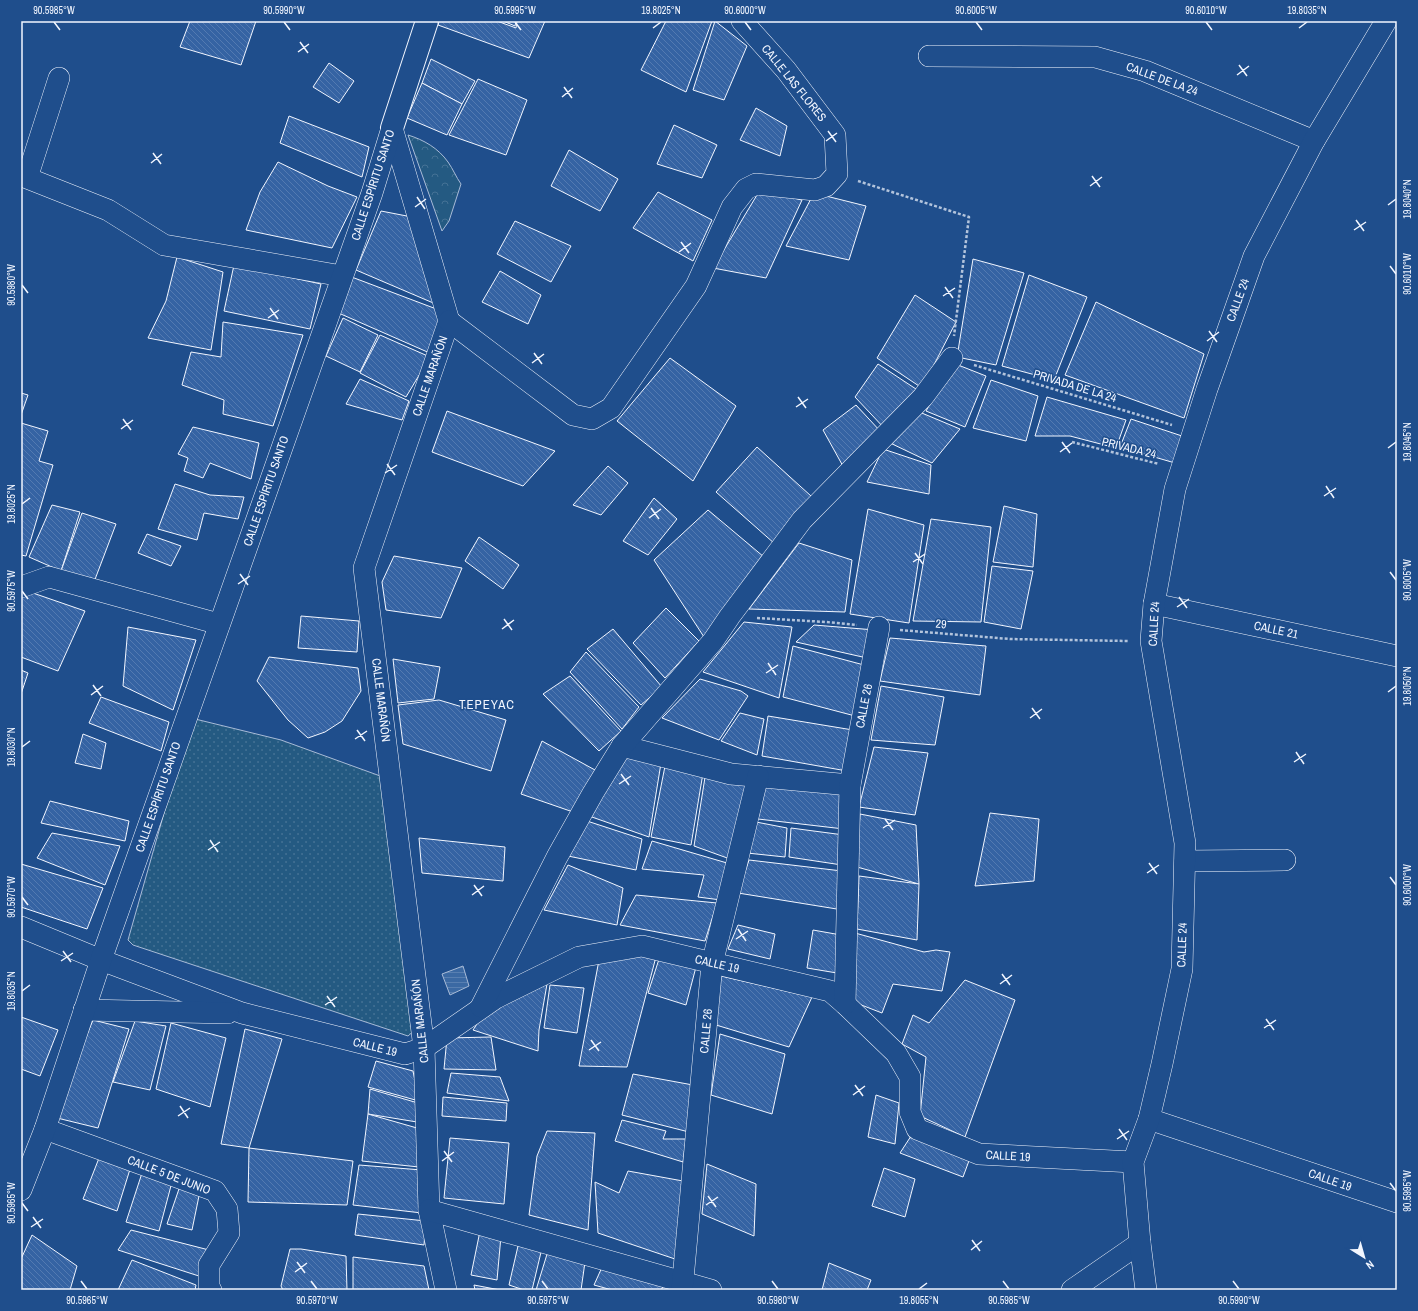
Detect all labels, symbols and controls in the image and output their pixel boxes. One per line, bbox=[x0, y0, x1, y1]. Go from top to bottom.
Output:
text: 90.5985°W bbox=[33, 4, 75, 17]
text: 90.5990°W bbox=[263, 4, 305, 17]
text: 90.5995°W bbox=[494, 4, 536, 17]
text: 19.8025°N bbox=[641, 4, 681, 17]
text: 90.6000°W bbox=[724, 4, 766, 17]
text: 90.6005°W bbox=[955, 4, 997, 17]
text: 90.6010°W bbox=[1185, 4, 1227, 17]
text: 19.8035°N bbox=[1287, 4, 1327, 17]
street label: CALLE LAS FLORES bbox=[758, 41, 830, 125]
street label: CALLE DE LA 24 bbox=[1124, 59, 1201, 100]
street label: CALLE ESPÍRITU SANTO bbox=[348, 127, 399, 243]
text: 19.8040°N bbox=[1401, 179, 1414, 219]
text: 90.6010°W bbox=[1401, 253, 1414, 295]
text: 90.5980°W bbox=[5, 264, 18, 306]
street label: CALLE 24 bbox=[1223, 276, 1253, 324]
street label: CALLE MARAÑÓN bbox=[409, 334, 451, 418]
street label: PRIVADA DE LA 24 bbox=[1031, 366, 1119, 406]
text: 19.8045°N bbox=[1401, 422, 1414, 462]
street label: CALLE ESPÍRITU SANTO bbox=[240, 433, 293, 548]
street label: PRIVADA 24 bbox=[1100, 434, 1158, 463]
text: 19.8025°N bbox=[5, 484, 18, 524]
text: 90.6005°W bbox=[1401, 559, 1414, 601]
text: 90.5975°W bbox=[5, 570, 18, 612]
street label: CALLE 24 bbox=[1145, 601, 1163, 647]
street label: 29 bbox=[935, 616, 947, 632]
street label: CALLE 21 bbox=[1252, 618, 1300, 643]
street label: CALLE MARAÑÓN bbox=[368, 657, 394, 743]
text: 19.8050°N bbox=[1401, 666, 1414, 706]
street label: CALLE 26 bbox=[852, 682, 876, 730]
district label: TEPEYAC bbox=[459, 696, 515, 713]
text: 19.8030°N bbox=[5, 727, 18, 767]
street label: CALLE ESPÍRITU SANTO bbox=[132, 739, 185, 854]
text: 90.6000°W bbox=[1401, 864, 1414, 906]
text: 90.5970°W bbox=[5, 876, 18, 918]
street label: CALLE 24 bbox=[1173, 922, 1191, 968]
street label: CALLE 19 bbox=[693, 951, 741, 977]
text: 19.8035°N bbox=[5, 971, 18, 1011]
street label: CALLE MARAÑÓN bbox=[408, 978, 432, 1064]
street label: CALLE 26 bbox=[696, 1008, 716, 1054]
street label: CALLE 19 bbox=[351, 1034, 399, 1060]
street label: CALLE 19 bbox=[985, 1147, 1031, 1165]
street label: CALLE 5 DE JUNIO bbox=[125, 1152, 213, 1198]
street label: CALLE 19 bbox=[1306, 1165, 1354, 1195]
text: 90.5995°W bbox=[1401, 1170, 1414, 1212]
text: 90.5965°W bbox=[5, 1182, 18, 1224]
north arrow bbox=[1344, 1237, 1384, 1277]
text: N bbox=[1363, 1257, 1377, 1273]
text: 90.5965°W bbox=[66, 1294, 108, 1307]
text: 90.5970°W bbox=[296, 1294, 338, 1307]
text: 90.5975°W bbox=[527, 1294, 569, 1307]
text: 90.5980°W bbox=[757, 1294, 799, 1307]
text: 19.8055°N bbox=[899, 1294, 939, 1307]
text: 90.5985°W bbox=[988, 1294, 1030, 1307]
text: 90.5990°W bbox=[1218, 1294, 1260, 1307]

